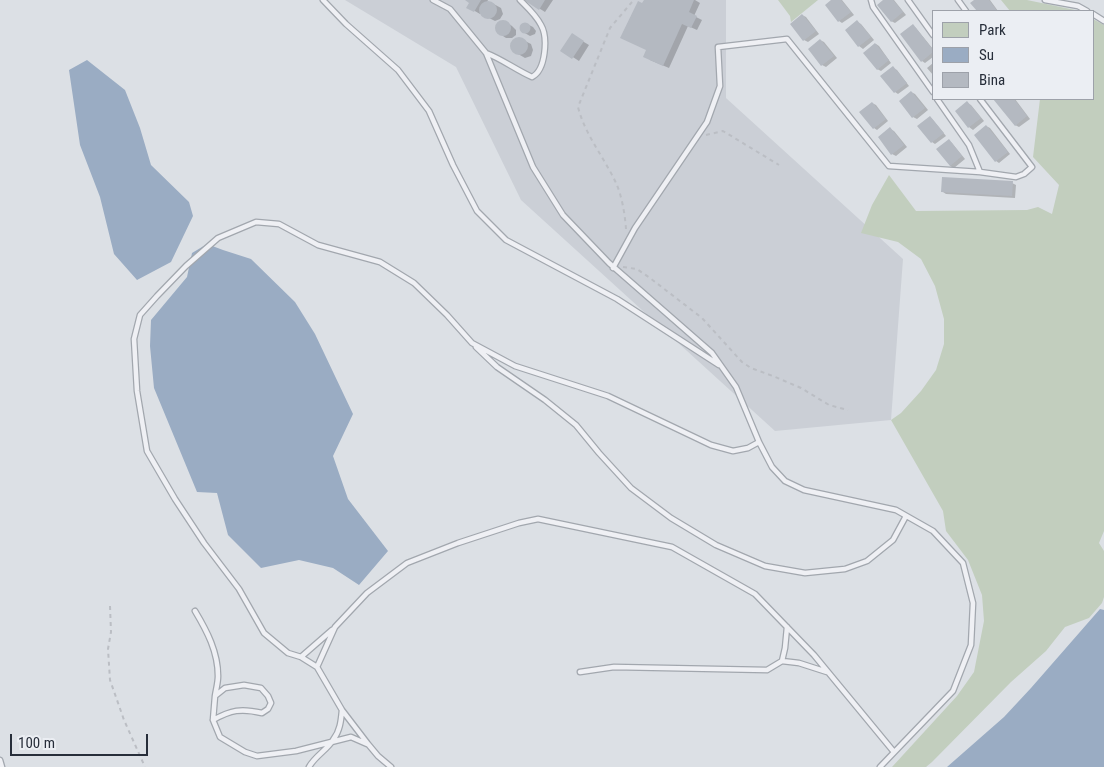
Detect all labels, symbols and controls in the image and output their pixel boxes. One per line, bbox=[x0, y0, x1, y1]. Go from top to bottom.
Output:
legend bbox=[932, 10, 1094, 100]
text: Park bbox=[979, 21, 1006, 39]
text: Su bbox=[979, 46, 994, 64]
text: Bina bbox=[979, 71, 1005, 89]
scale bar bbox=[12, 724, 150, 756]
text: 100 m bbox=[18, 734, 55, 752]

